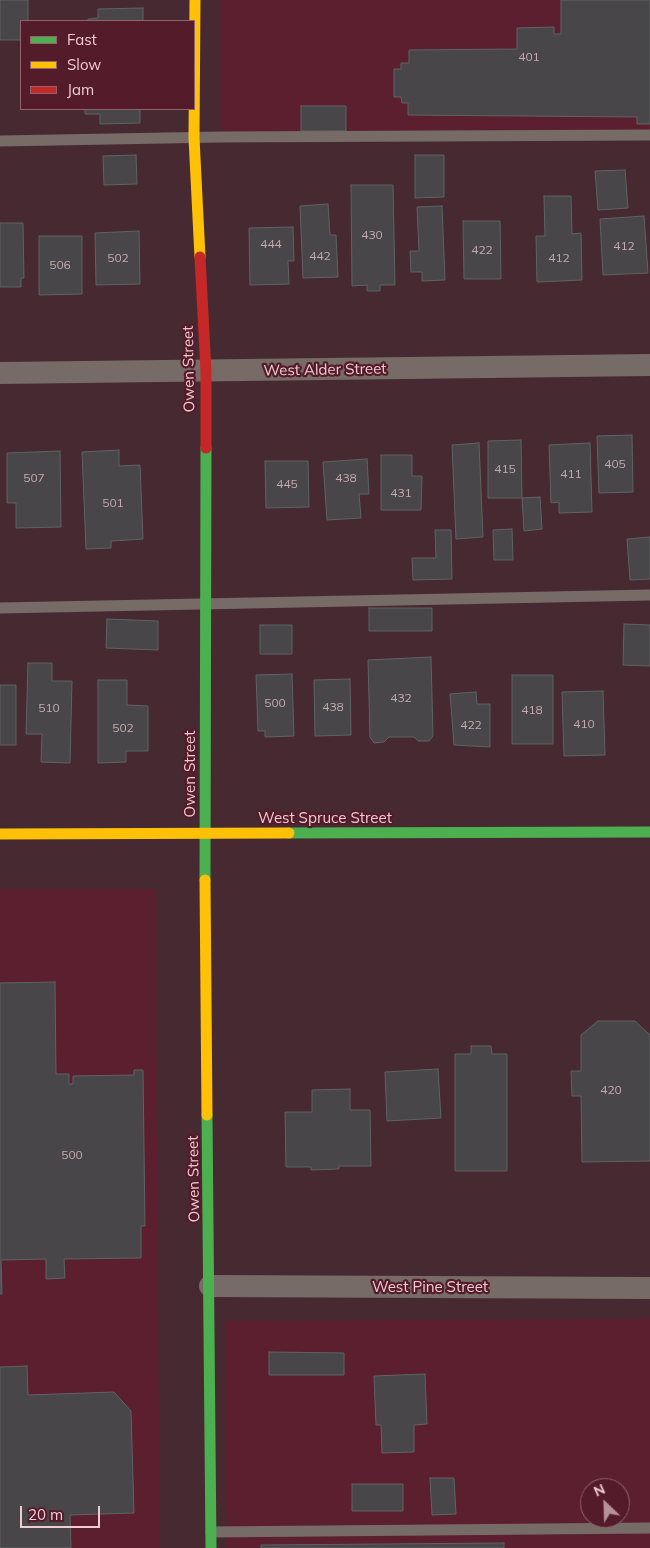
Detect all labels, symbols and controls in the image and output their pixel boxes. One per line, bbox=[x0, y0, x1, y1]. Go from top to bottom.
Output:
legend bbox=[20, 20, 195, 110]
text: Fast bbox=[67, 30, 97, 49]
house number: 401 bbox=[518, 50, 540, 64]
text: Slow bbox=[67, 55, 101, 74]
text: Jam bbox=[67, 80, 94, 99]
house number: 430 bbox=[361, 228, 383, 242]
house number: 444 bbox=[260, 237, 282, 251]
house number: 412 bbox=[613, 239, 635, 253]
house number: 422 bbox=[471, 243, 493, 257]
house number: 442 bbox=[309, 249, 331, 263]
house number: 502 bbox=[107, 251, 129, 265]
house number: 412 bbox=[548, 251, 570, 265]
house number: 506 bbox=[49, 258, 71, 272]
street label: Owen Street bbox=[179, 325, 199, 413]
street label: West Alder Street bbox=[263, 360, 387, 380]
house number: 405 bbox=[604, 457, 626, 471]
house number: 415 bbox=[494, 462, 516, 476]
house number: 411 bbox=[560, 467, 582, 481]
house number: 507 bbox=[23, 471, 45, 485]
house number: 438 bbox=[335, 471, 357, 485]
house number: 445 bbox=[276, 477, 298, 491]
house number: 431 bbox=[390, 486, 412, 500]
house number: 501 bbox=[102, 496, 124, 510]
house number: 432 bbox=[390, 691, 412, 705]
house number: 500 bbox=[264, 696, 286, 710]
house number: 438 bbox=[322, 700, 344, 714]
house number: 510 bbox=[38, 701, 60, 715]
house number: 418 bbox=[521, 703, 543, 717]
house number: 410 bbox=[573, 717, 595, 731]
house number: 422 bbox=[460, 718, 482, 732]
house number: 502 bbox=[112, 721, 134, 735]
street label: Owen Street bbox=[181, 731, 199, 817]
street label: West Spruce Street bbox=[258, 809, 392, 827]
house number: 420 bbox=[600, 1083, 622, 1097]
street label: Owen Street bbox=[184, 1135, 204, 1223]
house number: 500 bbox=[61, 1148, 83, 1162]
street label: West Pine Street bbox=[372, 1278, 488, 1296]
north arrow bbox=[580, 1478, 630, 1528]
text: N bbox=[591, 1480, 608, 1501]
scale bar bbox=[22, 1496, 102, 1528]
text: 20 m bbox=[28, 1505, 63, 1524]

